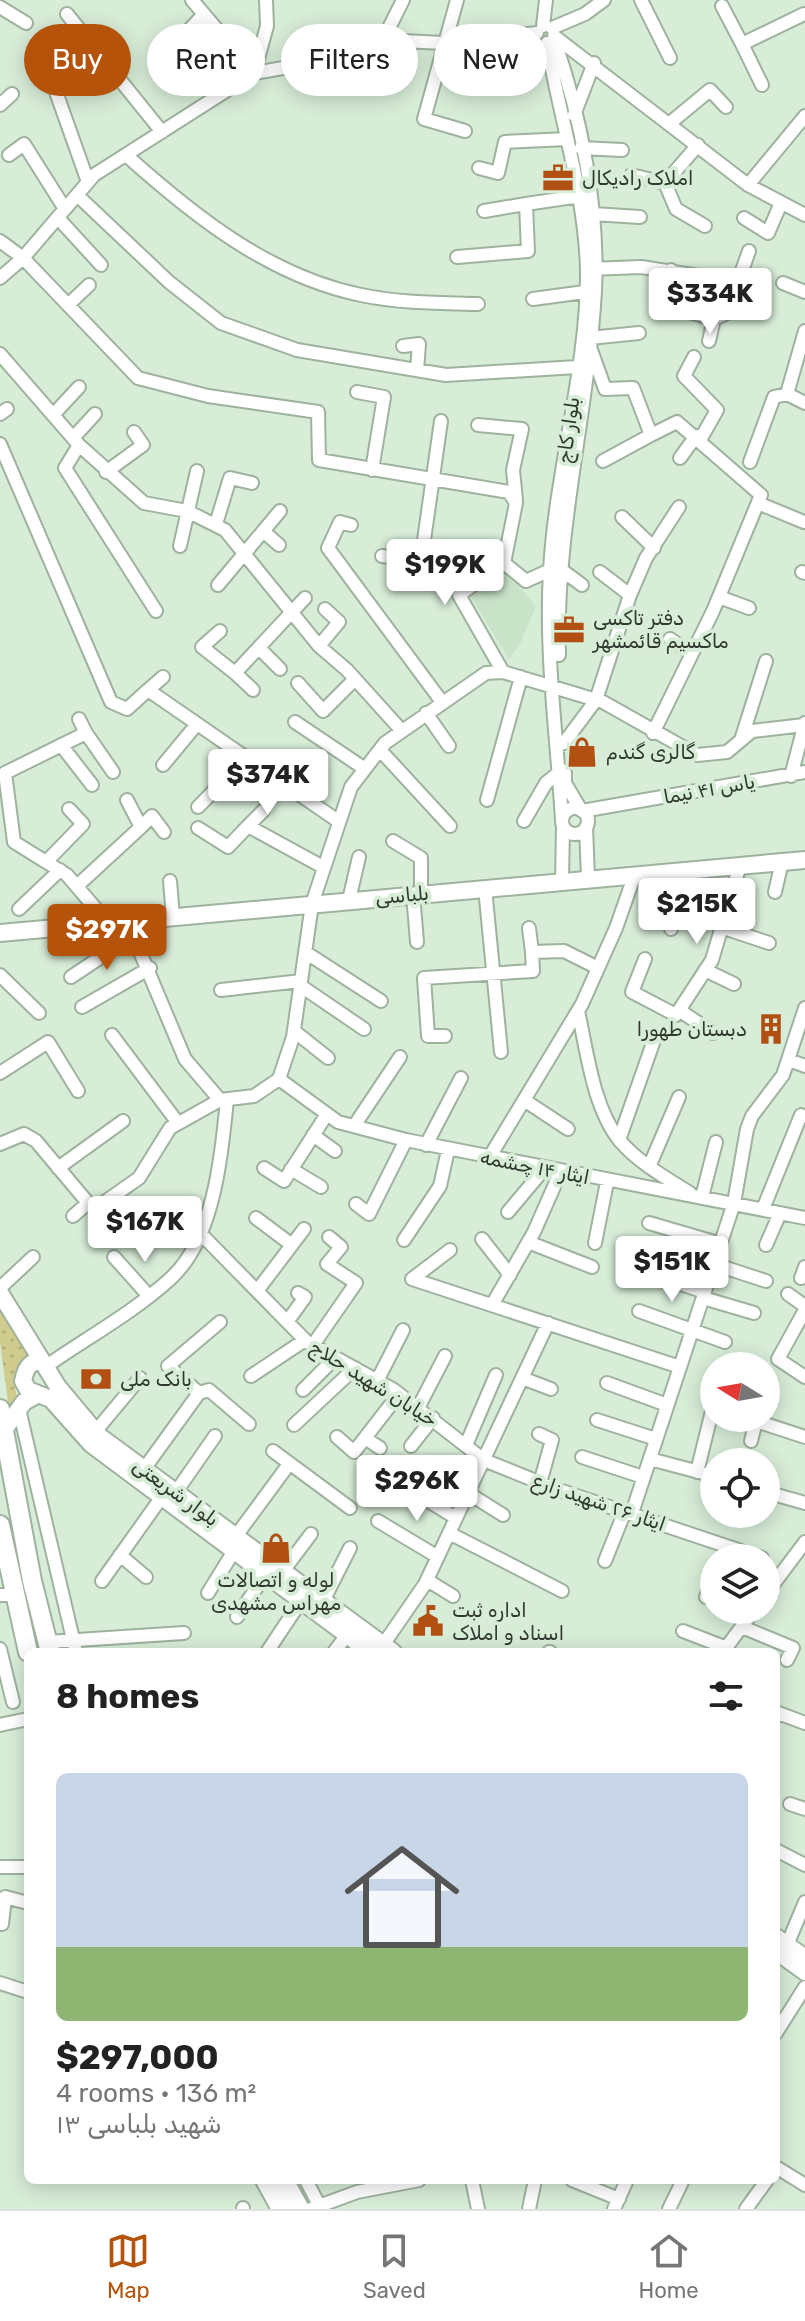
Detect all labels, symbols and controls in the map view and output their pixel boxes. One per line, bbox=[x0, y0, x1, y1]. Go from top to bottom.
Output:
chip: Buy bbox=[24, 24, 131, 96]
chip: Rent bbox=[147, 24, 265, 96]
chip: Filters bbox=[281, 24, 418, 96]
chip: New bbox=[434, 24, 547, 96]
office icon: املاک رادیکال bbox=[541, 161, 575, 195]
place label: املاک رادیکال bbox=[582, 166, 694, 190]
pin: $334K bbox=[654, 268, 766, 336]
text: $334K bbox=[667, 278, 753, 309]
street label: بلوار کاج bbox=[551, 395, 586, 465]
pin: $199K bbox=[389, 539, 501, 607]
text: $199K bbox=[405, 549, 485, 580]
place label: دفتر تاکسی ماکسیم قائمشهر bbox=[592, 606, 729, 654]
office icon: دفتر تاکسی ماکسیم قائمشهر bbox=[552, 613, 586, 647]
shop icon: گالری گندم bbox=[565, 735, 599, 769]
place label: گالری گندم bbox=[606, 740, 695, 766]
pin: $374K bbox=[212, 749, 324, 817]
text: $374K bbox=[226, 759, 310, 790]
street label: یاس ۴۱ نیما bbox=[661, 769, 757, 809]
pin: $215K bbox=[641, 878, 753, 946]
street label: بلباسی bbox=[374, 881, 430, 909]
text: $215K bbox=[656, 888, 738, 919]
pin: $297K bbox=[51, 904, 163, 972]
text: $297K bbox=[65, 914, 149, 945]
building icon: دبستان طهورا bbox=[754, 1012, 788, 1046]
place label: دبستان طهورا bbox=[636, 1017, 747, 1041]
street label: ایثار ۱۴ چشمه bbox=[478, 1145, 592, 1189]
pin: $167K bbox=[89, 1196, 201, 1264]
text: $167K bbox=[106, 1206, 184, 1237]
pin: $151K bbox=[616, 1236, 728, 1304]
text: $151K bbox=[633, 1246, 711, 1277]
street label: خیابان شهید حلاج bbox=[305, 1334, 442, 1433]
north arrow bbox=[700, 1352, 780, 1432]
map controls bbox=[700, 1352, 780, 1624]
bank icon: بانک ملی bbox=[79, 1362, 113, 1396]
place label: بانک ملی bbox=[120, 1367, 192, 1391]
button: locate bbox=[700, 1448, 780, 1528]
street label: بلوار شریعتی bbox=[128, 1453, 224, 1531]
pin: $296K bbox=[361, 1455, 473, 1523]
text: $296K bbox=[375, 1465, 459, 1496]
street label: ایثار ۲۶ شهید زارع bbox=[528, 1468, 669, 1538]
shop icon: لوله و اتصالات مهراس مشهدی bbox=[259, 1531, 293, 1565]
button: layers bbox=[700, 1544, 780, 1624]
place label: لوله و اتصالات مهراس مشهدی bbox=[211, 1568, 341, 1615]
place label: اداره ثبت اسناد و املاک bbox=[452, 1598, 564, 1645]
public building icon: اداره ثبت اسناد و املاک bbox=[411, 1604, 445, 1638]
icon: filters bbox=[704, 1674, 748, 1718]
text: 8 homes bbox=[56, 1676, 199, 1717]
icon: home bbox=[330, 1825, 474, 1969]
text: $297,000 bbox=[56, 2037, 219, 2078]
text: 4 rooms · 136 m² bbox=[56, 2078, 256, 2109]
text: شهید بلباسی ١٣ bbox=[56, 2109, 222, 2140]
tab: Map bbox=[106, 2229, 150, 2304]
tab: Saved bbox=[363, 2229, 426, 2304]
tab: Home bbox=[638, 2229, 699, 2304]

